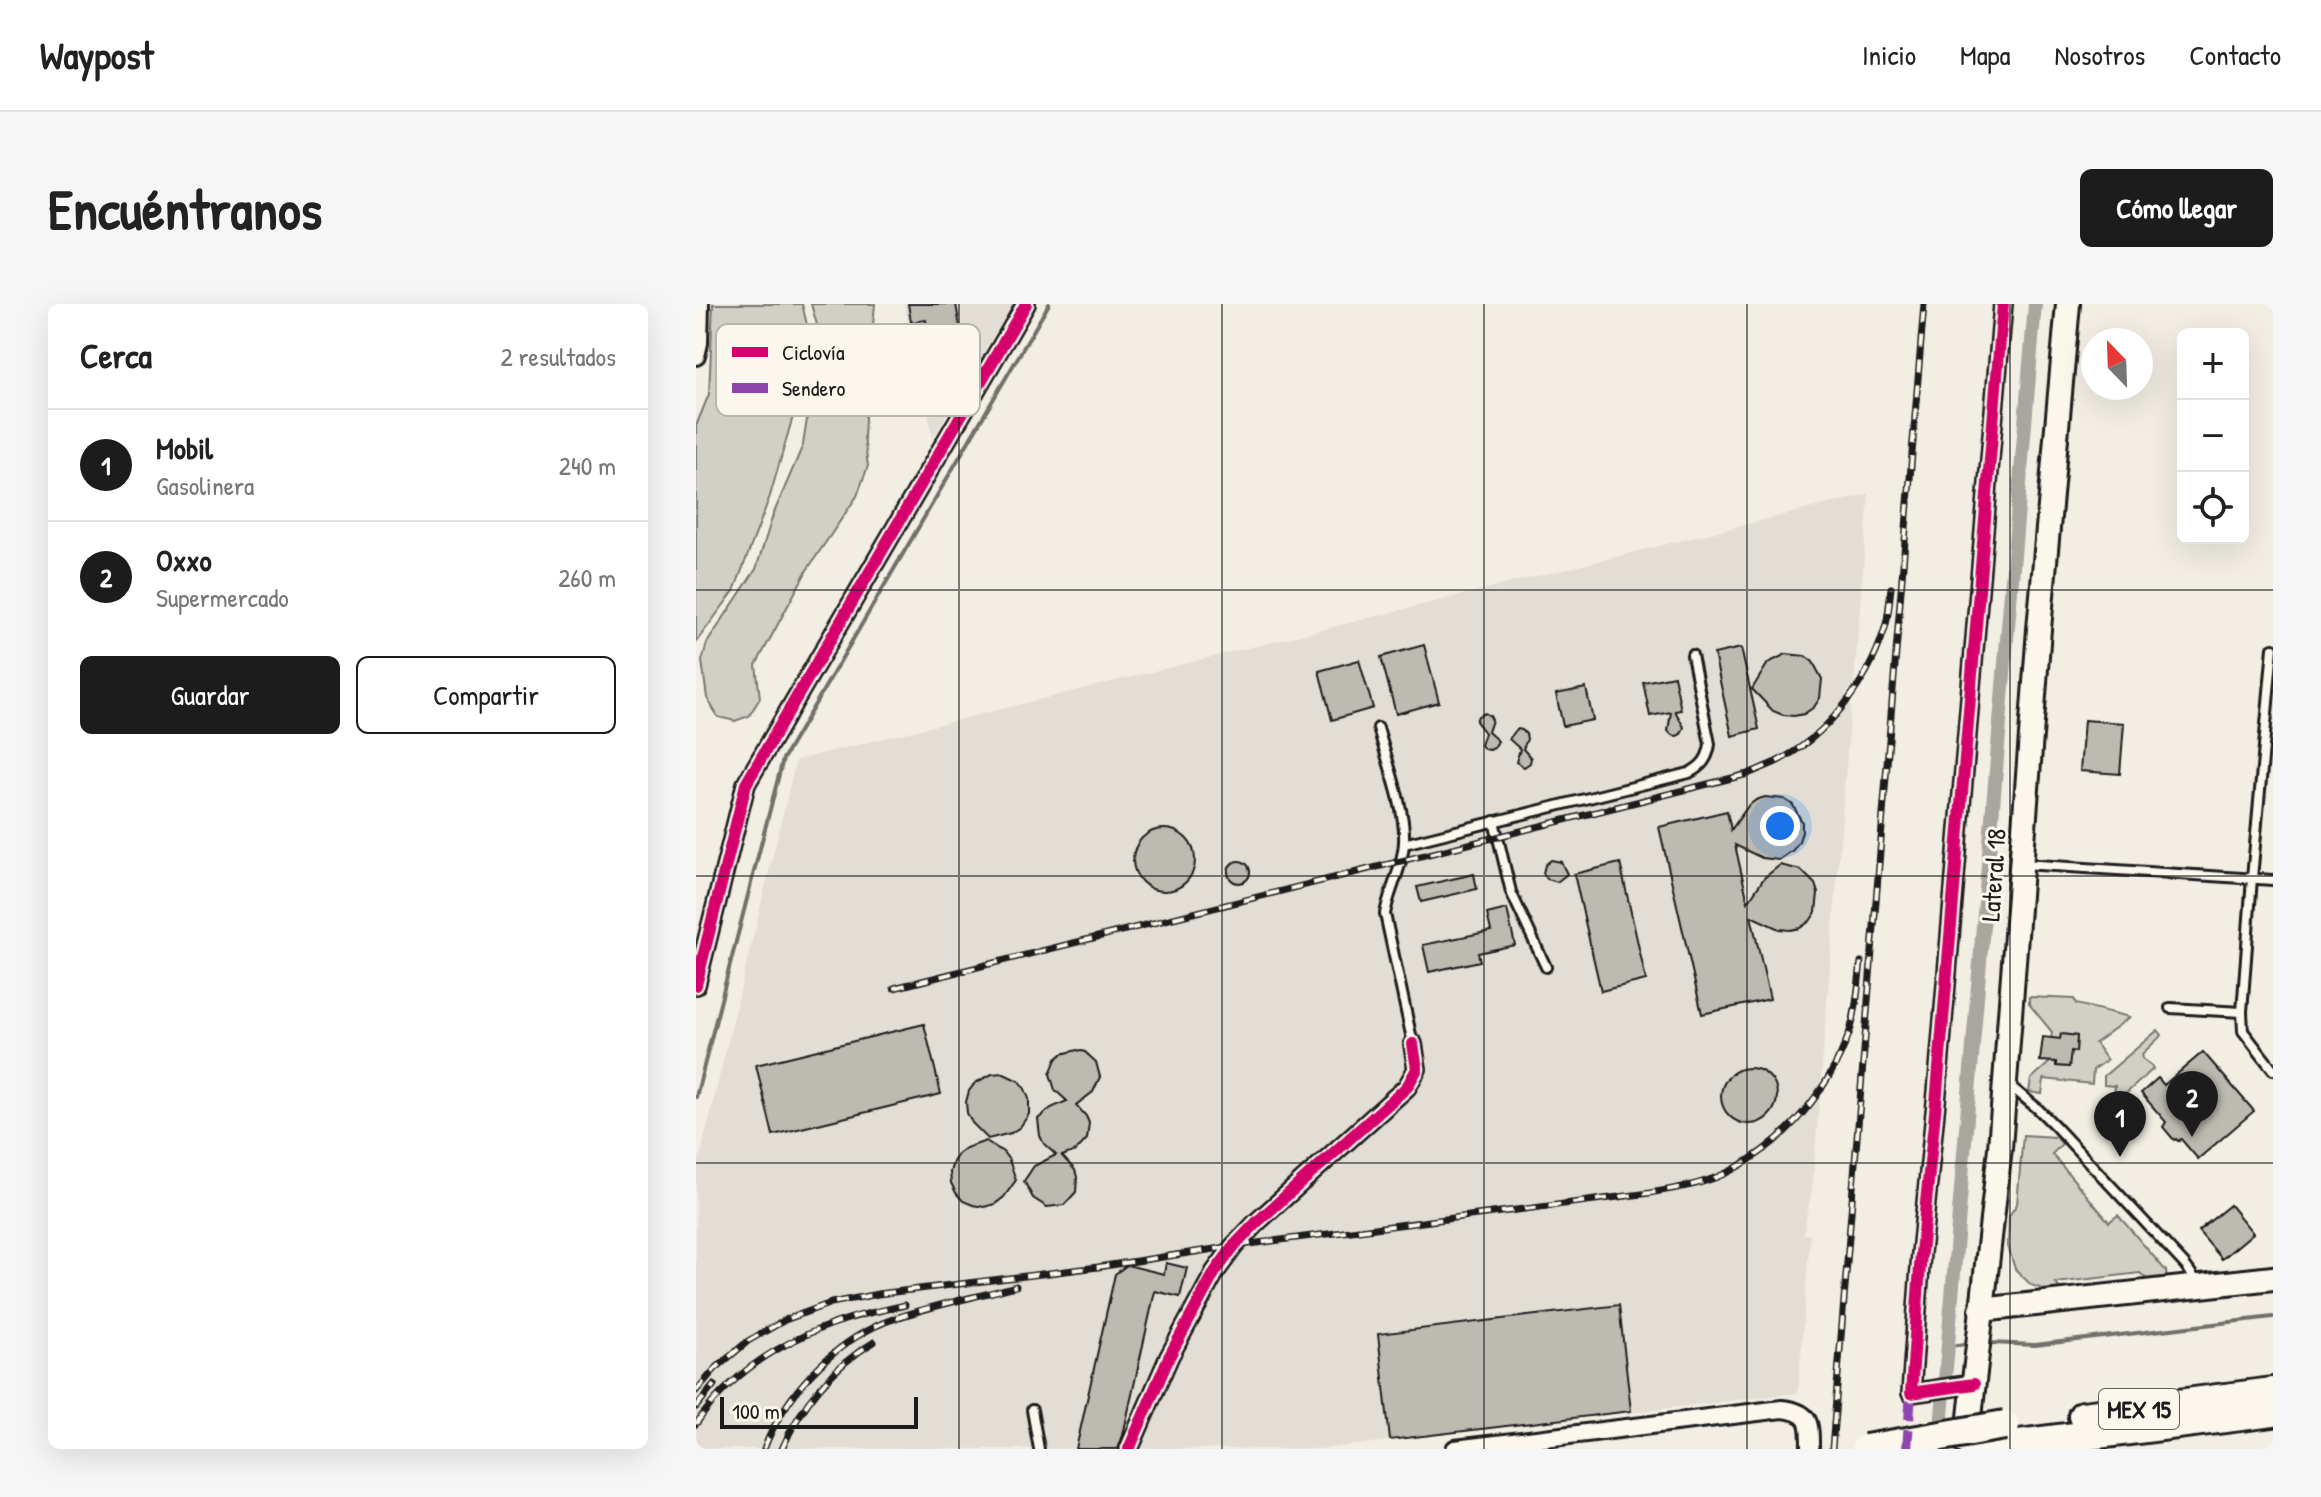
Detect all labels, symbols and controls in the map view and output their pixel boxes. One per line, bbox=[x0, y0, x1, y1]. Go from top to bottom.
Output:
text: Waypost bbox=[40, 29, 154, 81]
text: Inicio bbox=[1862, 36, 1916, 74]
text: Mapa bbox=[1960, 36, 2011, 74]
text: Nosotros bbox=[2055, 36, 2145, 74]
text: Contacto bbox=[2189, 36, 2281, 74]
button: Cómo llegar bbox=[2080, 169, 2273, 247]
text: Encuéntranos bbox=[48, 171, 322, 246]
legend bbox=[716, 324, 980, 416]
north arrow bbox=[2081, 328, 2153, 400]
map controls bbox=[2177, 328, 2249, 544]
button: + bbox=[2177, 328, 2249, 400]
text: Cerca bbox=[80, 333, 152, 379]
text: Ciclovía bbox=[782, 337, 845, 367]
text: 2 resultados bbox=[500, 339, 616, 374]
text: Sendero bbox=[782, 373, 846, 403]
button: − bbox=[2177, 400, 2249, 472]
text: Mobil bbox=[156, 428, 213, 468]
text: 1 bbox=[101, 448, 111, 483]
text: 240 m bbox=[559, 448, 616, 483]
text: Gasolinera bbox=[156, 468, 254, 503]
button: locate bbox=[2177, 472, 2249, 544]
text: Oxxo bbox=[156, 540, 212, 580]
text: 2 bbox=[100, 560, 112, 595]
text: 260 m bbox=[558, 560, 616, 595]
text: Supermercado bbox=[156, 580, 289, 615]
button: Guardar bbox=[80, 656, 340, 734]
button: Compartir bbox=[356, 656, 616, 734]
your location bbox=[1760, 806, 1800, 846]
street label: Lateral 18 bbox=[1972, 827, 2014, 923]
pin: 2 bbox=[2166, 1071, 2218, 1137]
pin: 1 bbox=[2094, 1091, 2146, 1157]
road number: MEX 15 bbox=[2099, 1389, 2179, 1429]
scale bar bbox=[720, 1393, 918, 1429]
text: 100 m bbox=[732, 1396, 780, 1426]

